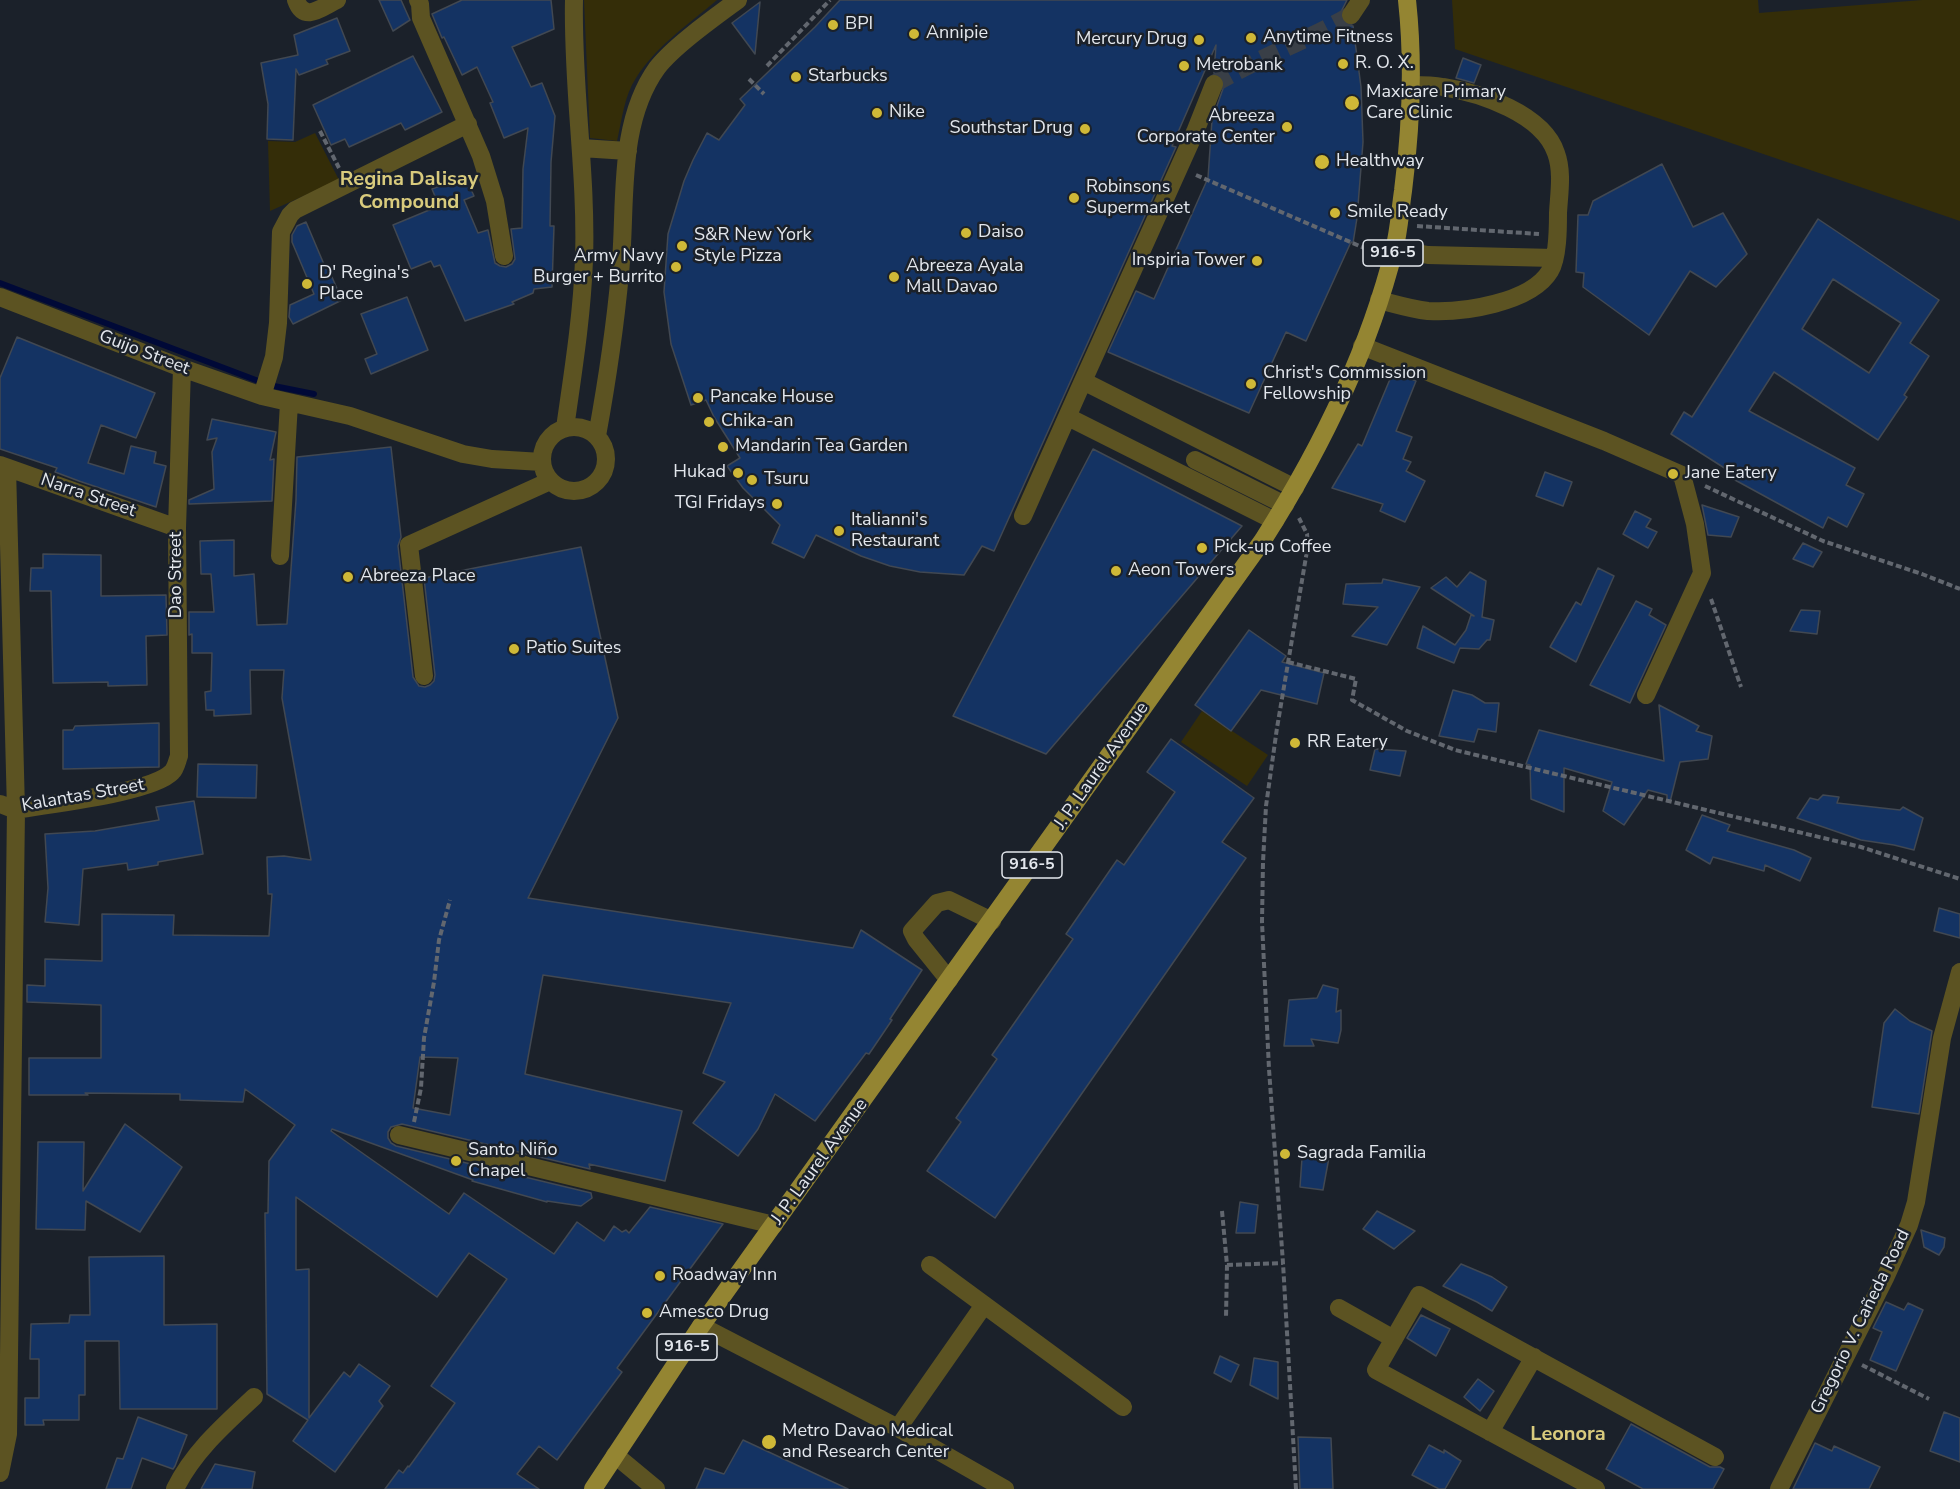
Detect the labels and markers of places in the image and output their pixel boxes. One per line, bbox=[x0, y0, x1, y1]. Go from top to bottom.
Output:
place label: BPI bbox=[845, 14, 873, 36]
marker: BPI bbox=[826, 18, 840, 32]
place label: Annipie bbox=[926, 23, 988, 45]
marker: Annipie bbox=[907, 27, 921, 41]
place label: Anytime Fitness bbox=[1263, 27, 1393, 49]
place label: Mercury Drug bbox=[1076, 29, 1187, 51]
marker: Anytime Fitness bbox=[1244, 31, 1258, 45]
marker: Mercury Drug bbox=[1192, 33, 1206, 47]
place label: R. O. X. bbox=[1355, 53, 1414, 75]
place label: Metrobank bbox=[1196, 55, 1283, 77]
marker: R. O. X. bbox=[1336, 57, 1350, 71]
marker: Metrobank bbox=[1177, 59, 1191, 73]
place label: Starbucks bbox=[808, 66, 888, 88]
marker: Starbucks bbox=[789, 70, 803, 84]
place label: Maxicare Primary Care Clinic bbox=[1366, 82, 1506, 124]
marker: Maxicare Primary Care Clinic bbox=[1343, 94, 1361, 112]
place label: Nike bbox=[889, 102, 925, 124]
marker: Nike bbox=[870, 106, 884, 120]
place label: Abreeza Corporate Center bbox=[1137, 106, 1275, 148]
place label: Southstar Drug bbox=[949, 118, 1073, 140]
marker: Abreeza Corporate Center bbox=[1280, 120, 1294, 134]
marker: Southstar Drug bbox=[1078, 122, 1092, 136]
place label: Healthway bbox=[1336, 151, 1424, 173]
marker: Healthway bbox=[1313, 153, 1331, 171]
place label: Robinsons Supermarket bbox=[1086, 177, 1190, 219]
marker: Robinsons Supermarket bbox=[1067, 191, 1081, 205]
place label: Smile Ready bbox=[1347, 202, 1448, 224]
marker: Smile Ready bbox=[1328, 206, 1342, 220]
place label: Daiso bbox=[978, 222, 1024, 244]
place label: S&R New York Style Pizza bbox=[694, 225, 812, 268]
marker: Daiso bbox=[959, 226, 973, 240]
marker: S&R New York Style Pizza bbox=[675, 239, 689, 253]
place label: Army Navy Burger + Burrito bbox=[533, 246, 664, 288]
place label: Inspiria Tower bbox=[1132, 250, 1245, 272]
marker: Inspiria Tower bbox=[1250, 254, 1264, 268]
place label: Abreeza Ayala Mall Davao bbox=[906, 256, 1024, 298]
marker: Army Navy Burger + Burrito bbox=[669, 260, 683, 274]
place label: D' Regina's Place bbox=[319, 263, 409, 306]
marker: Abreeza Ayala Mall Davao bbox=[887, 270, 901, 284]
marker: D' Regina's Place bbox=[300, 277, 314, 291]
place label: Christ's Commission Fellowship bbox=[1263, 363, 1426, 406]
marker: Christ's Commission Fellowship bbox=[1244, 377, 1258, 391]
place label: Pancake House bbox=[710, 387, 834, 409]
marker: Pancake House bbox=[691, 391, 705, 405]
place label: Chika-an bbox=[721, 411, 793, 433]
marker: Chika-an bbox=[702, 415, 716, 429]
place label: Mandarin Tea Garden bbox=[735, 436, 908, 458]
marker: Mandarin Tea Garden bbox=[716, 440, 730, 454]
place label: Hukad bbox=[673, 462, 726, 484]
place label: Jane Eatery bbox=[1685, 463, 1777, 485]
marker: Hukad bbox=[731, 466, 745, 480]
marker: Jane Eatery bbox=[1666, 467, 1680, 481]
place label: Tsuru bbox=[764, 469, 809, 491]
marker: Tsuru bbox=[745, 473, 759, 487]
place label: TGI Fridays bbox=[675, 493, 765, 515]
marker: TGI Fridays bbox=[770, 497, 784, 511]
place label: Italianni's Restaurant bbox=[851, 510, 939, 552]
marker: Italianni's Restaurant bbox=[832, 524, 846, 538]
place label: Pick-up Coffee bbox=[1214, 537, 1331, 559]
marker: Pick-up Coffee bbox=[1195, 541, 1209, 555]
place label: Aeon Towers bbox=[1128, 560, 1234, 582]
marker: Aeon Towers bbox=[1109, 564, 1123, 578]
place label: Abreeza Place bbox=[360, 566, 475, 588]
marker: Abreeza Place bbox=[341, 570, 355, 584]
place label: Patio Suites bbox=[526, 638, 621, 660]
marker: Patio Suites bbox=[507, 642, 521, 656]
place label: RR Eatery bbox=[1307, 732, 1388, 754]
marker: RR Eatery bbox=[1288, 736, 1302, 750]
place label: Santo Niño Chapel bbox=[468, 1140, 557, 1182]
place label: Sagrada Familia bbox=[1297, 1143, 1426, 1165]
marker: Sagrada Familia bbox=[1278, 1147, 1292, 1161]
marker: Santo Niño Chapel bbox=[449, 1154, 463, 1168]
place label: Roadway Inn bbox=[672, 1265, 777, 1287]
marker: Roadway Inn bbox=[653, 1269, 667, 1283]
place label: Amesco Drug bbox=[659, 1302, 769, 1324]
marker: Amesco Drug bbox=[640, 1306, 654, 1320]
place label: Metro Davao Medical and Research Center bbox=[782, 1421, 953, 1464]
marker: Metro Davao Medical and Research Center bbox=[760, 1433, 778, 1451]

